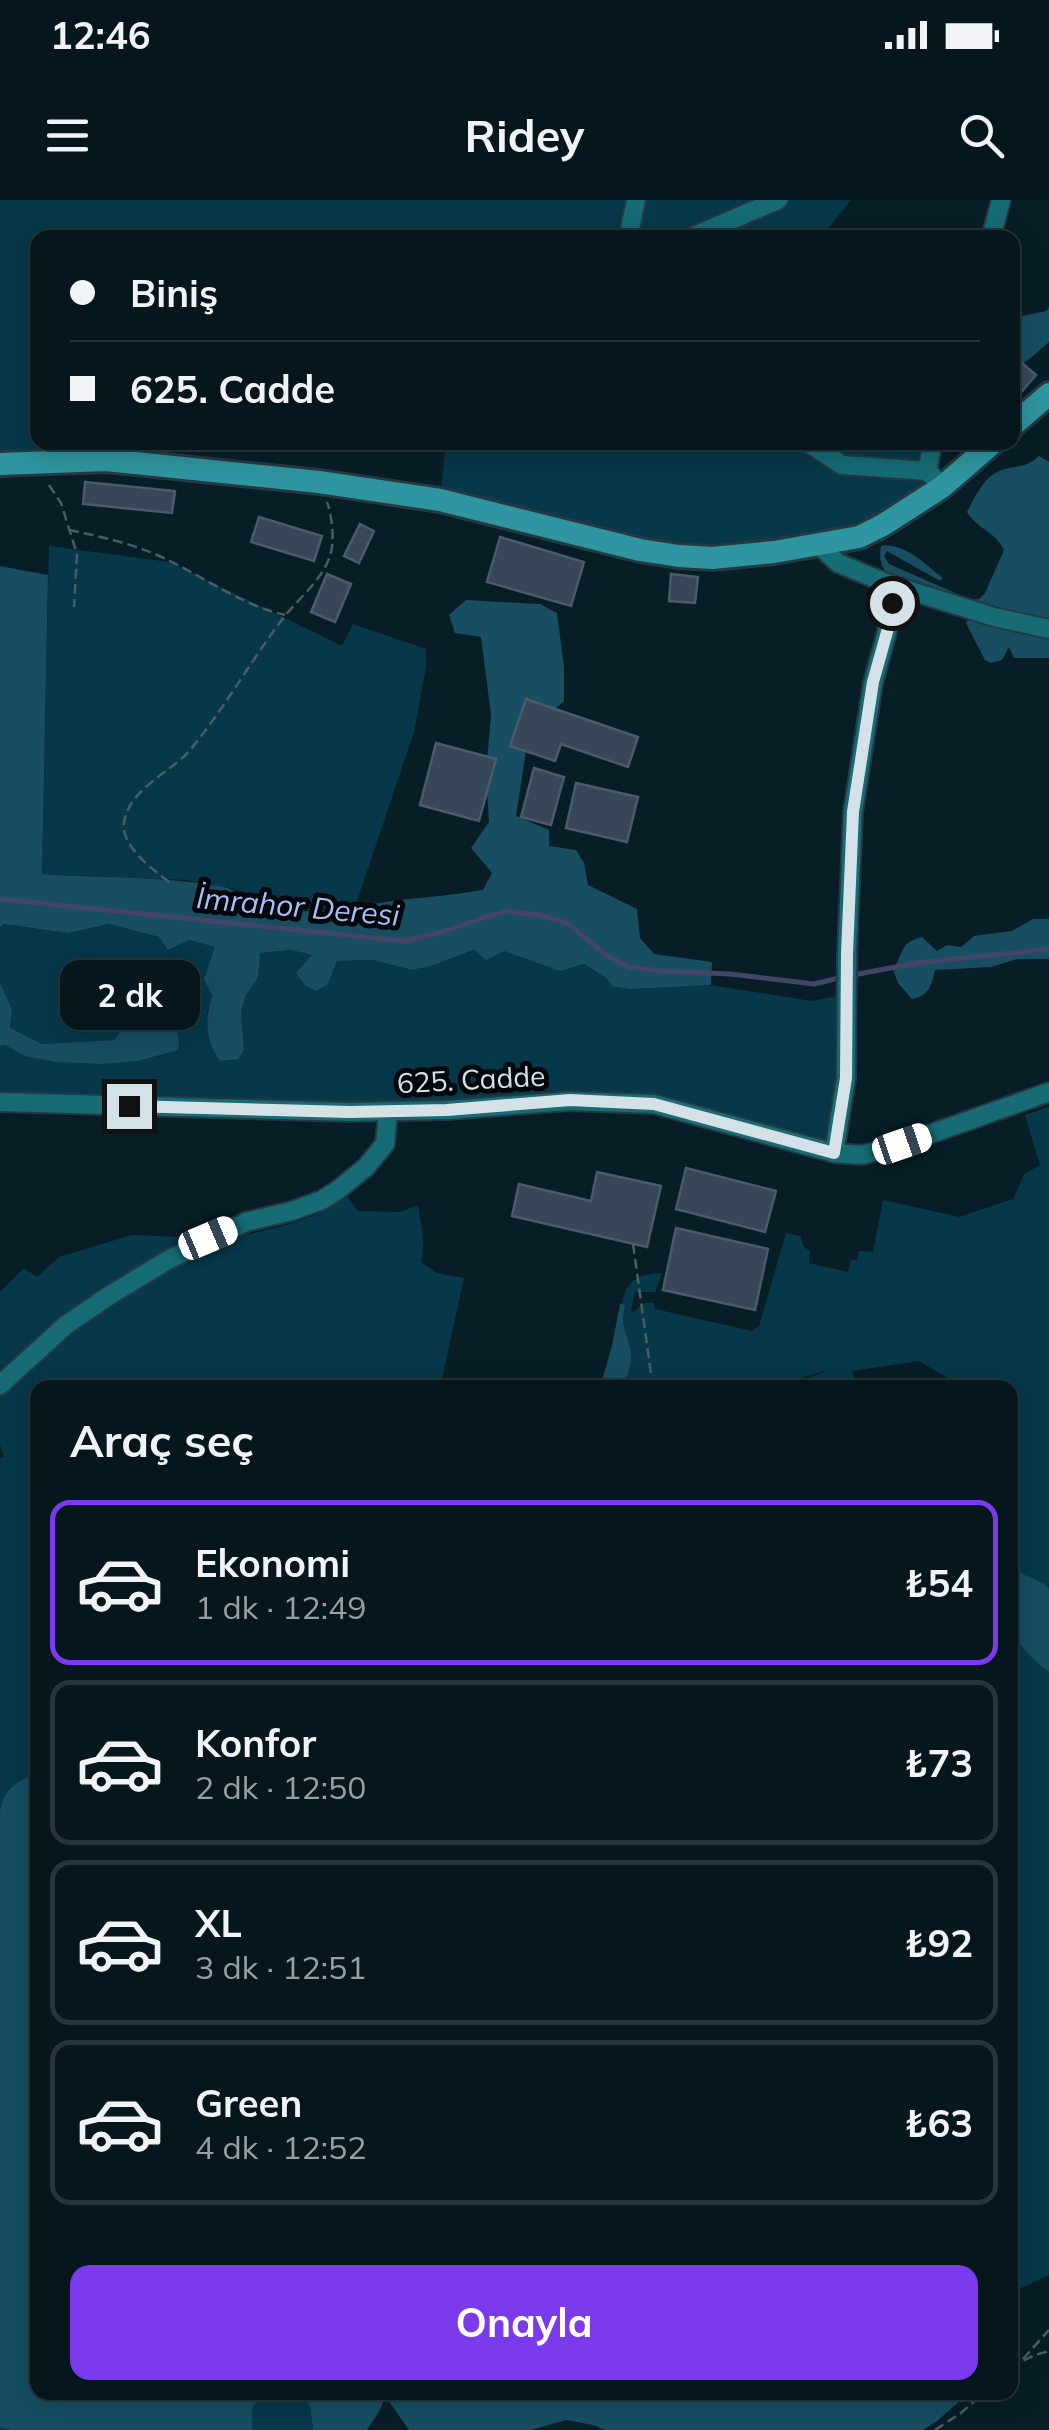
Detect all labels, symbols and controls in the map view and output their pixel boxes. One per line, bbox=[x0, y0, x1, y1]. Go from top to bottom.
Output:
text: 12:46 bbox=[50, 11, 151, 59]
text: Ridey bbox=[465, 107, 584, 163]
icon: menu bbox=[40, 108, 95, 163]
icon: search bbox=[954, 108, 1009, 163]
text: Biniş bbox=[130, 269, 218, 317]
text: 625. Cadde bbox=[130, 365, 335, 413]
route start bbox=[870, 581, 915, 626]
water label: İmrahor Deresi bbox=[195, 878, 402, 934]
callout: 2 dk bbox=[59, 961, 199, 1031]
text: 2 dk bbox=[97, 975, 163, 1015]
street label: 625. Cadde bbox=[396, 1058, 546, 1100]
route end bbox=[107, 1084, 152, 1129]
car bbox=[869, 1120, 935, 1168]
car bbox=[175, 1212, 241, 1264]
text: Araç seç bbox=[70, 1412, 254, 1468]
icon: car bbox=[75, 1538, 165, 1628]
text: Ekonomi bbox=[195, 1539, 350, 1587]
text: ₺54 bbox=[905, 1559, 973, 1607]
text: 1 dk · 12:49 bbox=[195, 1587, 366, 1627]
icon: car bbox=[75, 1718, 165, 1808]
text: Konfor bbox=[195, 1719, 316, 1767]
text: ₺73 bbox=[905, 1739, 973, 1787]
text: 2 dk · 12:50 bbox=[195, 1767, 366, 1807]
icon: car bbox=[75, 1898, 165, 1988]
text: XL bbox=[195, 1899, 242, 1947]
text: ₺92 bbox=[905, 1919, 973, 1967]
text: 3 dk · 12:51 bbox=[195, 1947, 366, 1987]
icon: car bbox=[75, 2078, 165, 2168]
text: Green bbox=[195, 2079, 302, 2127]
text: ₺63 bbox=[905, 2099, 973, 2147]
text: 4 dk · 12:52 bbox=[195, 2127, 366, 2167]
button: Onayla bbox=[70, 2265, 978, 2380]

